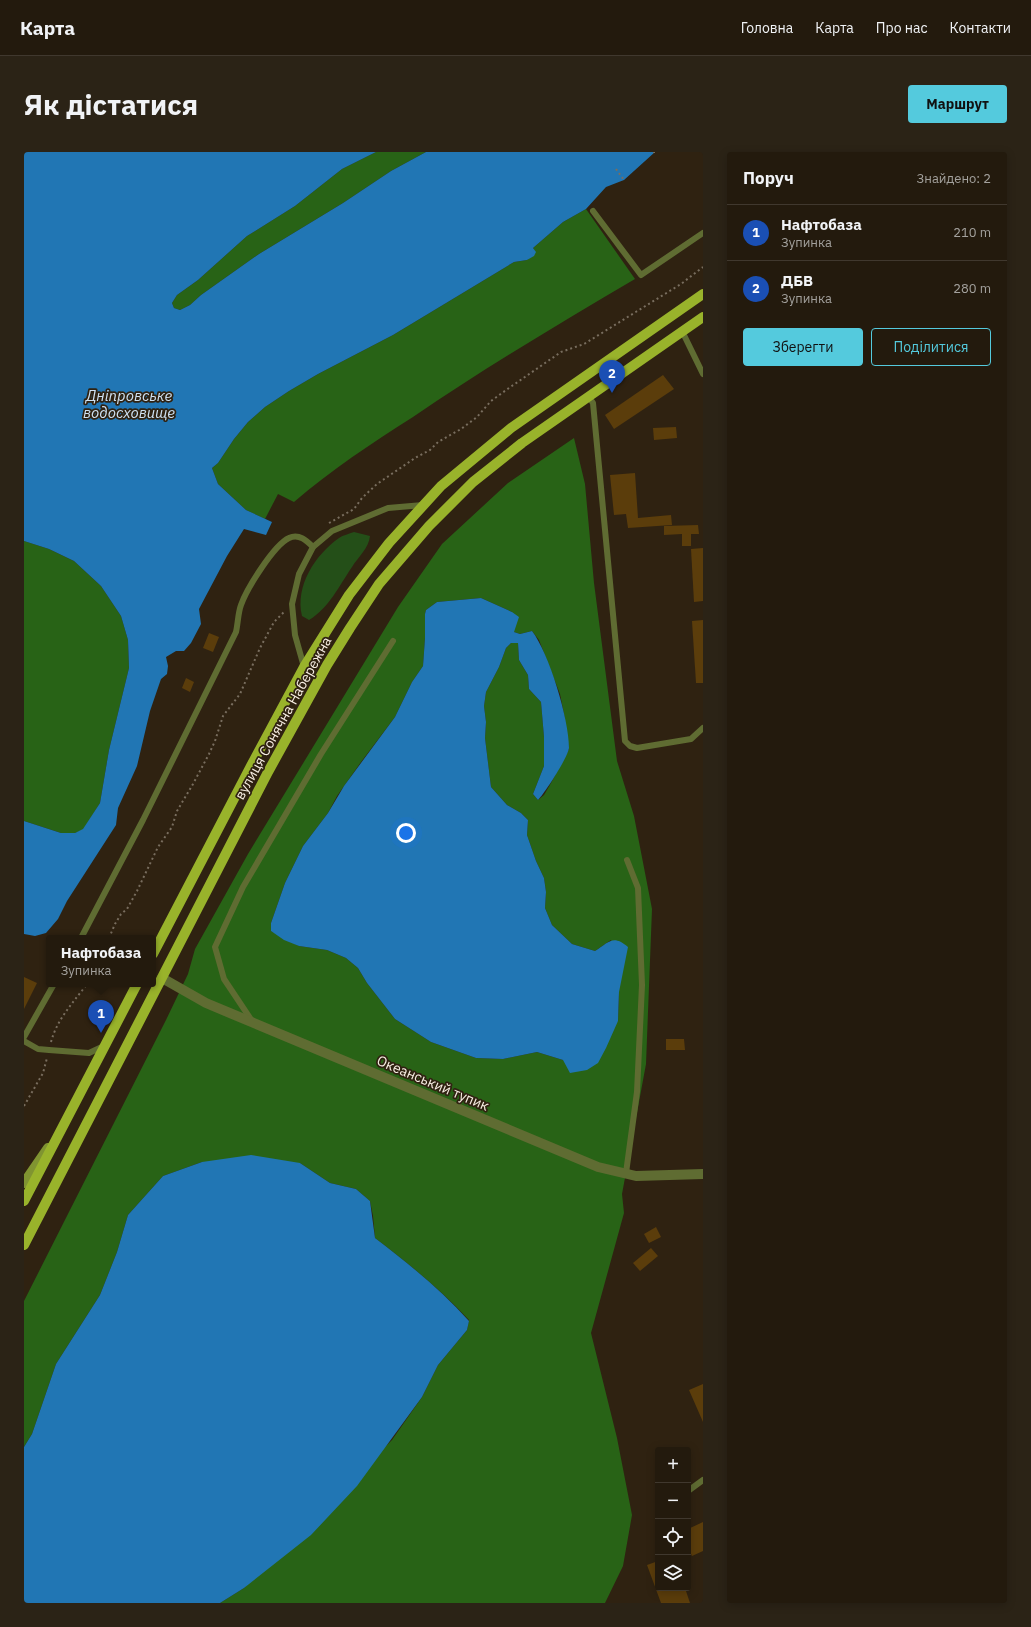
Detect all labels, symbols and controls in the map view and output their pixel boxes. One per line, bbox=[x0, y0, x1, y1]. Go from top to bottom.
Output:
text: Карта bbox=[20, 16, 75, 40]
text: Головна bbox=[741, 19, 793, 37]
text: Карта bbox=[815, 19, 854, 37]
text: Про нас bbox=[876, 19, 928, 37]
text: Контакти bbox=[950, 19, 1011, 37]
button: Маршрут bbox=[908, 85, 1007, 123]
text: Як дістатися bbox=[24, 86, 198, 123]
text: Поруч bbox=[743, 167, 794, 189]
text: Знайдено: 2 bbox=[917, 170, 991, 187]
text: Нафтобаза bbox=[781, 215, 862, 234]
text: 1 bbox=[752, 224, 760, 241]
text: 210 m bbox=[953, 224, 991, 241]
text: Зупинка bbox=[781, 234, 832, 251]
text: ДБВ bbox=[781, 271, 813, 290]
text: 2 bbox=[752, 280, 760, 297]
text: 280 m bbox=[953, 280, 991, 297]
text: Зупинка bbox=[781, 290, 832, 307]
button: Зберегти bbox=[743, 328, 863, 366]
button: Поділитися bbox=[871, 328, 991, 366]
pin: 2 bbox=[599, 360, 625, 393]
water label: Дніпровське водосховище bbox=[83, 386, 175, 422]
street label: вулиця Сонячна Набережна bbox=[231, 633, 336, 803]
your location bbox=[396, 823, 416, 843]
popup bbox=[46, 935, 156, 987]
text: Нафтобаза bbox=[61, 943, 141, 962]
text: Зупинка bbox=[61, 962, 112, 979]
pin: 1 bbox=[88, 1000, 114, 1033]
street label: Океанський тупик bbox=[374, 1051, 492, 1115]
map controls bbox=[655, 1447, 691, 1591]
button: + bbox=[655, 1447, 691, 1483]
button: − bbox=[655, 1483, 691, 1519]
button: locate bbox=[655, 1519, 691, 1555]
button: layers bbox=[655, 1555, 691, 1591]

